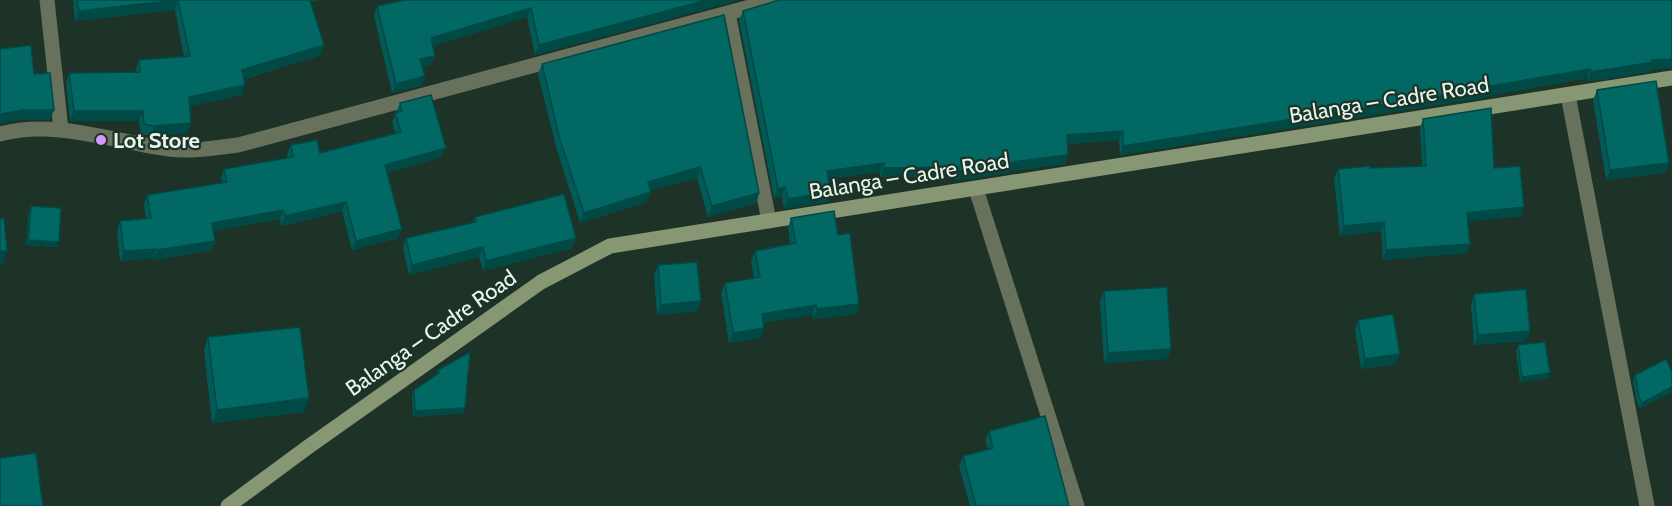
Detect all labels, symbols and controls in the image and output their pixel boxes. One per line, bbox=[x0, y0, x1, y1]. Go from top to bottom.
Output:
street label: Balanga – Cadre Road bbox=[1287, 71, 1491, 129]
place label: Lot Store bbox=[113, 127, 200, 154]
marker: Lot Store bbox=[94, 133, 108, 147]
street label: Balanga – Cadre Road bbox=[807, 147, 1011, 205]
street label: Balanga – Cadre Road bbox=[341, 264, 521, 402]

